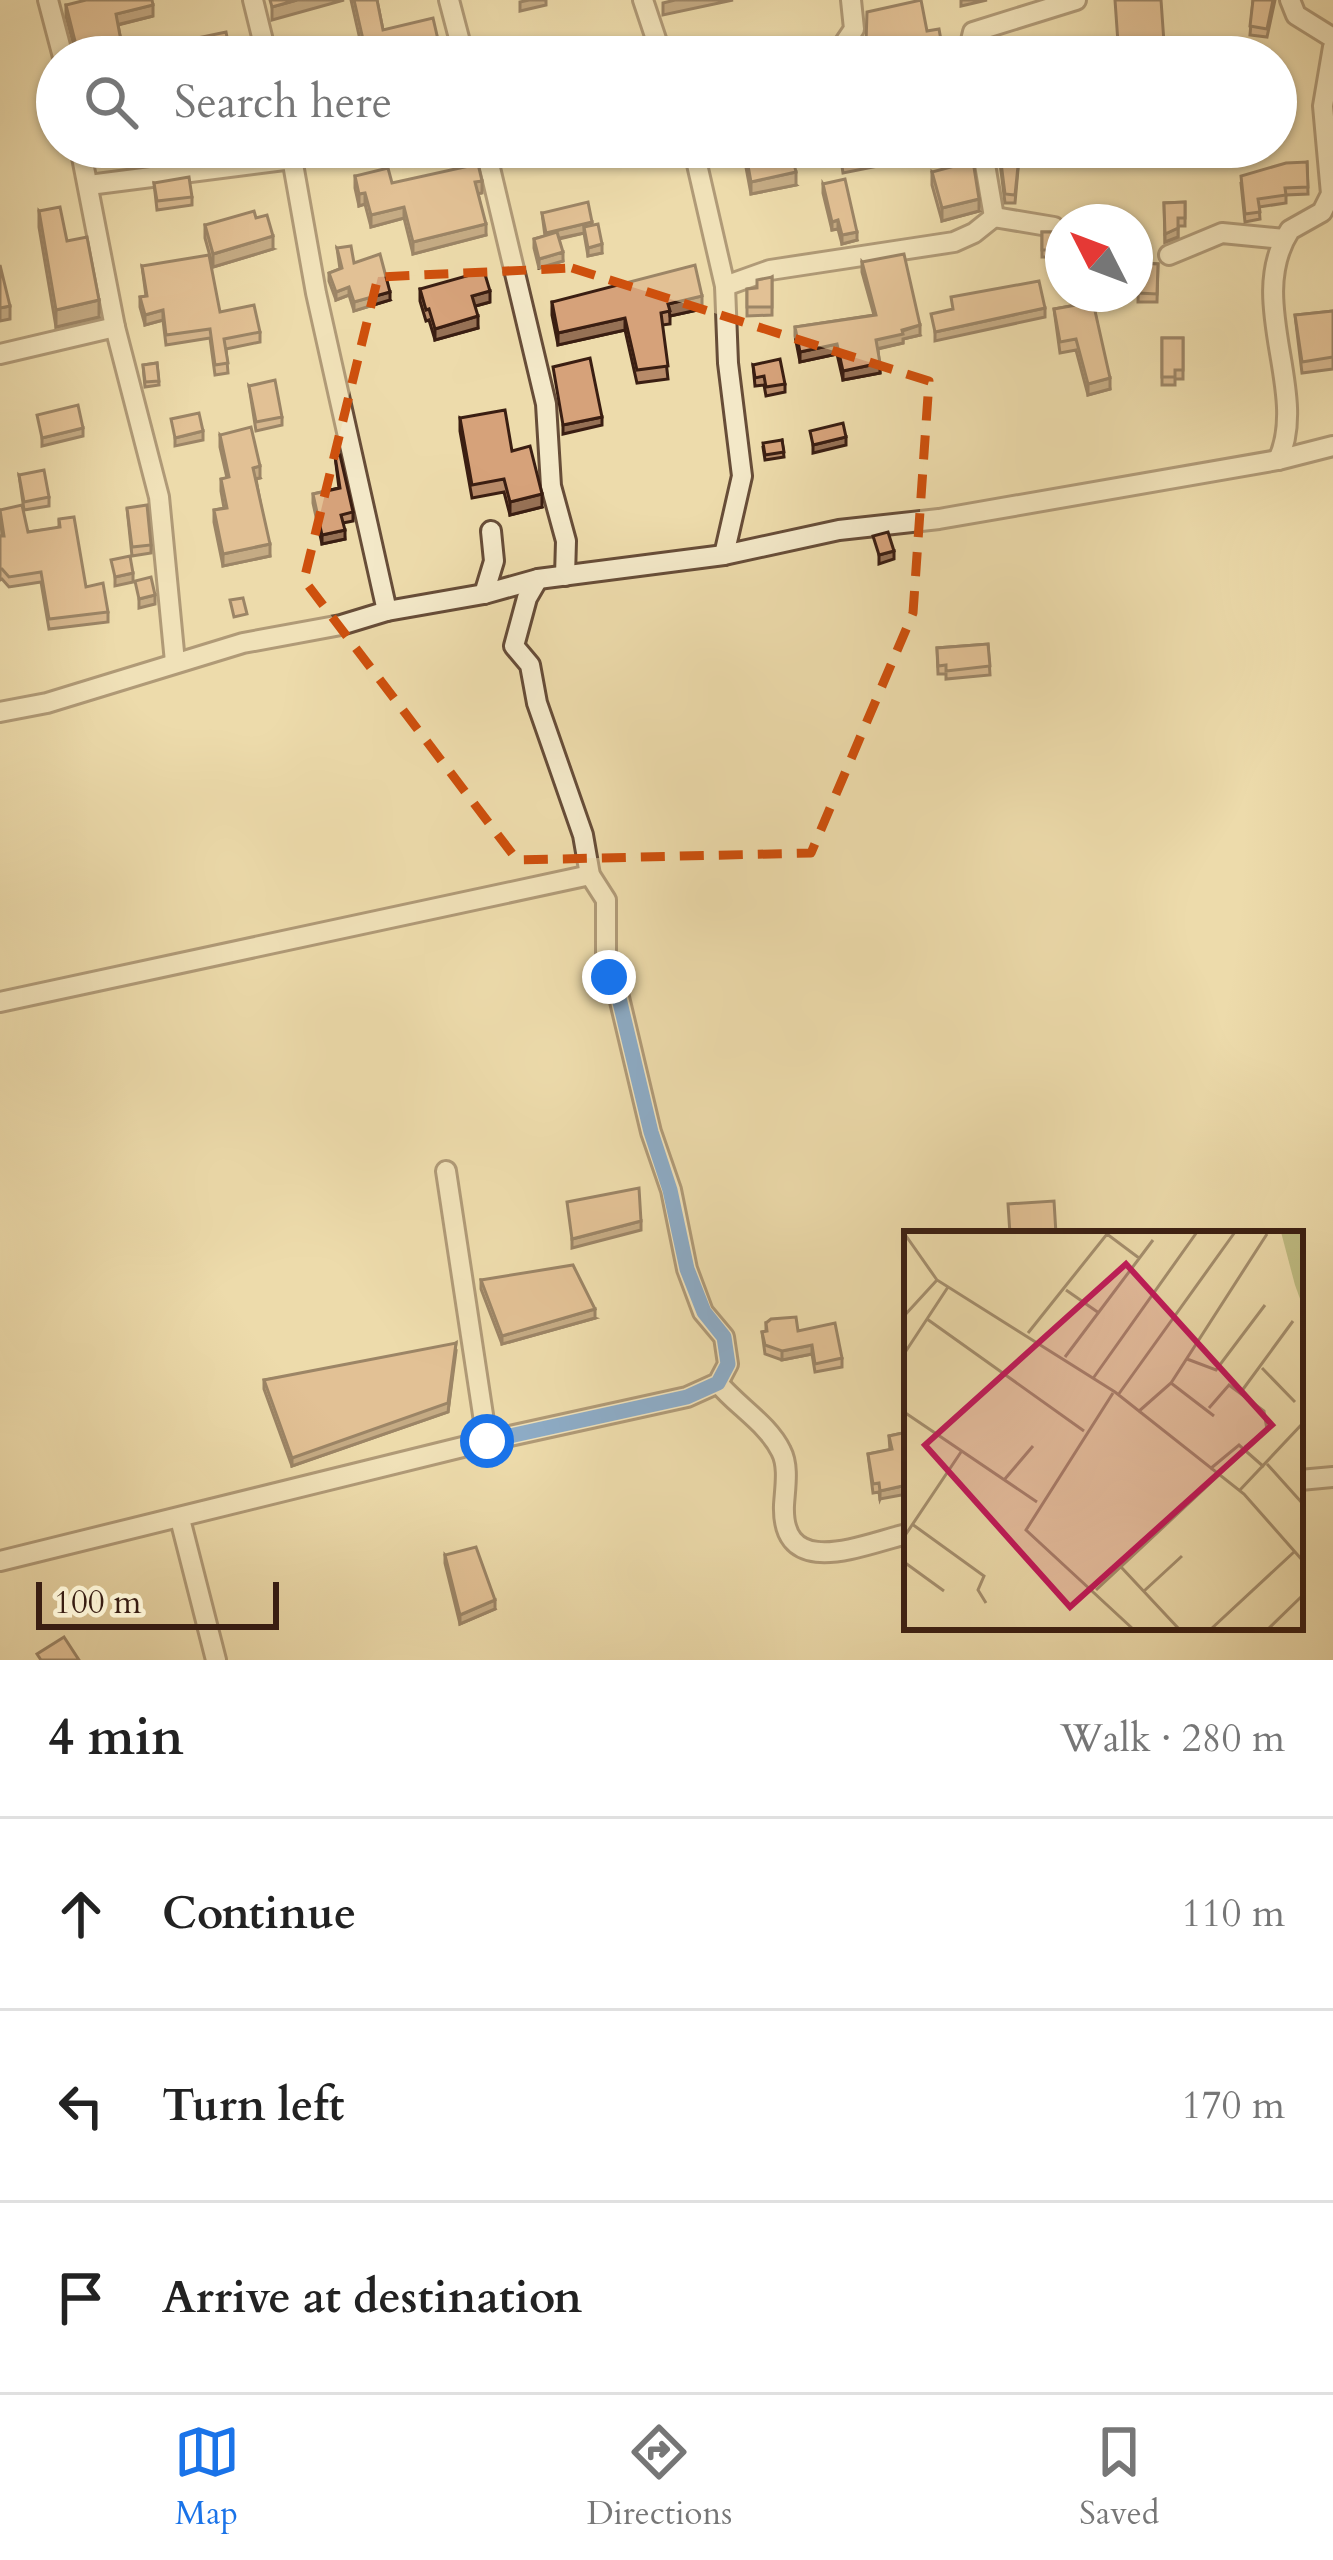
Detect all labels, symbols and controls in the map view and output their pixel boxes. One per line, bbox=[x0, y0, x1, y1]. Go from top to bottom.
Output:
search box bbox=[36, 36, 1297, 168]
icon: search bbox=[78, 69, 144, 135]
text: Search here bbox=[174, 72, 392, 133]
north arrow bbox=[1045, 204, 1153, 312]
route end bbox=[582, 950, 636, 1004]
inset map bbox=[904, 1231, 1303, 1630]
route start bbox=[460, 1414, 514, 1468]
scale bar bbox=[36, 1576, 279, 1629]
text: 100 m bbox=[54, 1580, 141, 1625]
text: 4 min bbox=[48, 1703, 184, 1773]
text: Walk · 280 m bbox=[1060, 1712, 1285, 1765]
icon: ahead bbox=[48, 1881, 114, 1947]
text: Continue bbox=[162, 1883, 356, 1944]
text: 110 m bbox=[1182, 1887, 1285, 1940]
icon: left bbox=[48, 2073, 114, 2139]
text: Turn left bbox=[162, 2075, 344, 2136]
text: 170 m bbox=[1182, 2079, 1285, 2132]
icon: arrive bbox=[48, 2265, 114, 2331]
text: Arrive at destination bbox=[162, 2267, 582, 2328]
tab: Map bbox=[174, 2419, 240, 2536]
tab: Directions bbox=[587, 2419, 732, 2536]
tab: Saved bbox=[1079, 2419, 1159, 2536]

